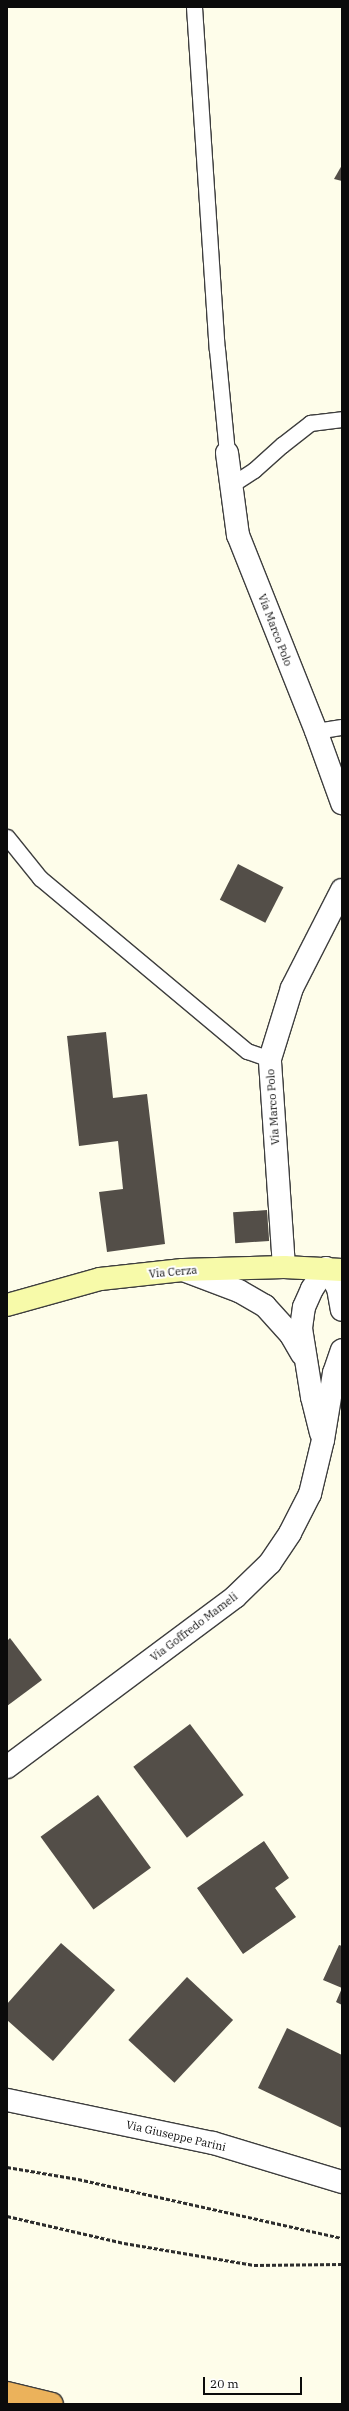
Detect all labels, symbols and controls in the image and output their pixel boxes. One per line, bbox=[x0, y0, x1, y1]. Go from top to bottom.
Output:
street label: Via Marco Polo bbox=[255, 592, 295, 668]
street label: Via Marco Polo bbox=[264, 1069, 282, 1145]
street label: Via Cerza bbox=[148, 1263, 198, 1281]
street label: Via Goffredo Mameli bbox=[148, 1590, 240, 1664]
street label: Via Giuseppe Parini bbox=[125, 2118, 227, 2154]
scale bar bbox=[205, 2369, 304, 2395]
text: 20 m bbox=[210, 2376, 239, 2391]

